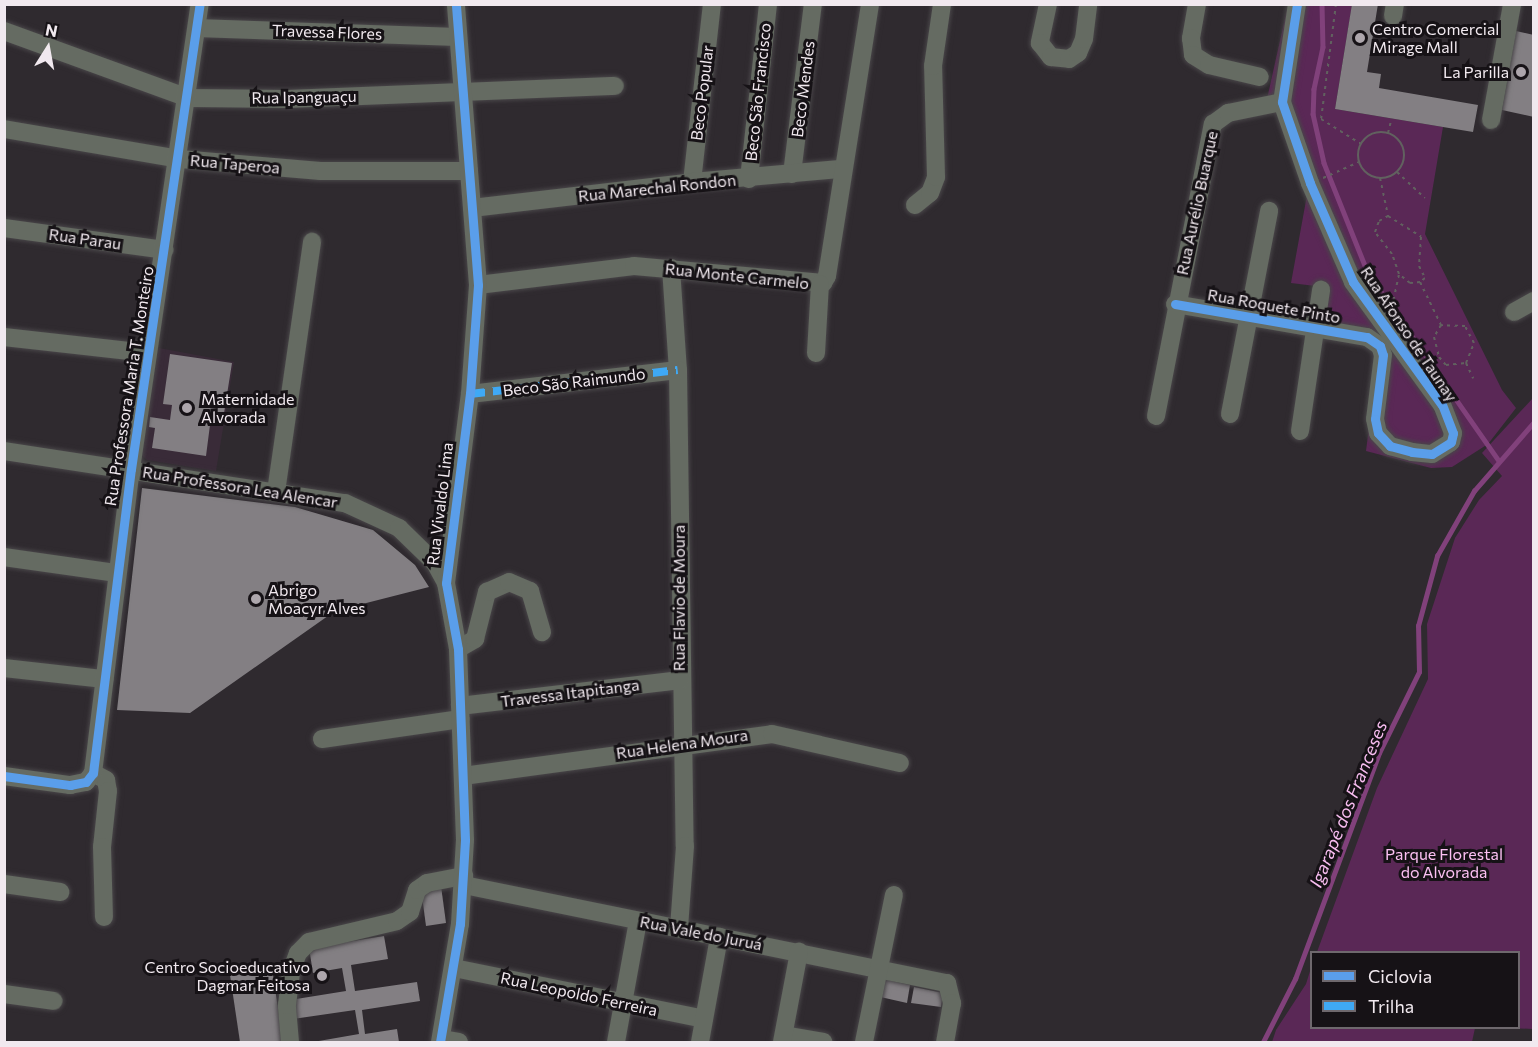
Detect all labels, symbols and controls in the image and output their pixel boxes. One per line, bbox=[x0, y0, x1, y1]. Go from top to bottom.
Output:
north arrow bbox=[18, 18, 78, 78]
text: N bbox=[44, 19, 59, 40]
place label: Centro Comercial Mirage Mall bbox=[1372, 19, 1499, 57]
street label: Travessa Flores bbox=[272, 20, 382, 44]
street label: Beco São Francisco bbox=[741, 22, 775, 162]
marker: Centro Comercial Mirage Mall bbox=[1353, 31, 1367, 45]
street label: Beco Mendes bbox=[788, 40, 818, 138]
street label: Beco Popular bbox=[687, 44, 717, 142]
place label: La Parilla bbox=[1443, 62, 1509, 82]
marker: La Parilla bbox=[1514, 65, 1528, 79]
street label: Rua Ipanguaçu bbox=[251, 86, 357, 108]
street label: Rua Aurélio Buarque bbox=[1172, 129, 1222, 277]
street label: Rua Taperoa bbox=[189, 151, 281, 177]
street label: Rua Marechal Rondon bbox=[577, 170, 737, 206]
street label: Rua Parau bbox=[48, 224, 122, 254]
street label: Rua Monte Carmelo bbox=[664, 259, 810, 293]
street label: Rua Afonso de Taunay bbox=[1357, 263, 1461, 405]
street label: Rua Professora Maria T. Monteiro bbox=[101, 265, 157, 507]
street label: Rua Roquete Pinto bbox=[1206, 285, 1342, 327]
street label: Beco São Raimundo bbox=[502, 364, 646, 400]
place label: Maternidade Alvorada bbox=[201, 389, 294, 427]
marker: Maternidade Alvorada bbox=[178, 399, 196, 417]
street label: Rua Vivaldo Lima bbox=[423, 441, 457, 567]
street label: Rua Professora Lea Alencar bbox=[141, 462, 339, 512]
street label: Rua Flavio de Moura bbox=[669, 525, 689, 671]
place label: Abrigo Moacyr Alves bbox=[268, 580, 366, 618]
marker: Abrigo Moacyr Alves bbox=[249, 592, 263, 606]
street label: Travessa Itapitanga bbox=[500, 675, 640, 711]
water label: Igarapé dos Franceses bbox=[1305, 718, 1391, 890]
street label: Rua Helena Moura bbox=[615, 725, 749, 763]
park label: Parque Florestal do Alvorada bbox=[1385, 844, 1503, 882]
street label: Rua Vale do Juruá bbox=[638, 912, 764, 954]
legend bbox=[1310, 951, 1520, 1029]
place label: Centro Socioeducativo Dagmar Feitosa bbox=[145, 957, 310, 995]
text: Ciclovia bbox=[1368, 965, 1432, 987]
street label: Rua Leopoldo Ferreira bbox=[499, 968, 659, 1020]
marker: Centro Socioeducativo Dagmar Feitosa bbox=[315, 969, 329, 983]
text: Trilha bbox=[1368, 995, 1414, 1017]

